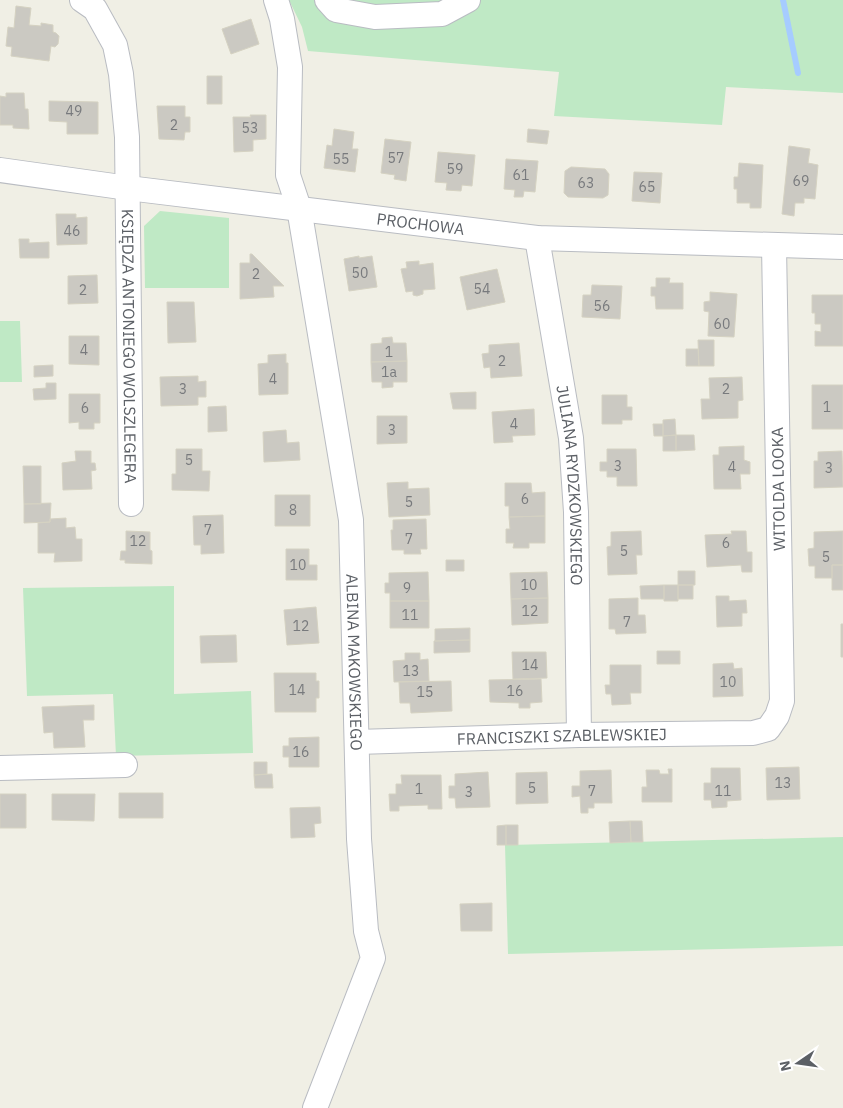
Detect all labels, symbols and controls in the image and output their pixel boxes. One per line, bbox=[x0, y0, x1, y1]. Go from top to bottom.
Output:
house number: 49 bbox=[66, 102, 82, 120]
house number: 2 bbox=[170, 116, 178, 134]
house number: 53 bbox=[242, 119, 258, 137]
house number: 57 bbox=[388, 149, 404, 167]
house number: 55 bbox=[333, 150, 349, 168]
house number: 59 bbox=[447, 160, 463, 178]
house number: 61 bbox=[513, 166, 529, 184]
house number: 69 bbox=[793, 172, 809, 190]
house number: 63 bbox=[578, 174, 594, 192]
house number: 65 bbox=[639, 178, 655, 196]
street label: PROCHOWA bbox=[376, 208, 466, 239]
street label: KSIĘDZA ANTONIEGO WOLSZLEGERA bbox=[118, 209, 141, 483]
house number: 46 bbox=[64, 222, 80, 240]
house number: 50 bbox=[352, 264, 368, 282]
house number: 2 bbox=[252, 265, 260, 283]
house number: 54 bbox=[474, 280, 490, 298]
house number: 2 bbox=[79, 281, 87, 299]
house number: 56 bbox=[594, 297, 610, 315]
house number: 60 bbox=[714, 315, 730, 333]
house number: 4 bbox=[80, 341, 88, 359]
house number: 1 bbox=[385, 343, 393, 361]
house number: 2 bbox=[498, 352, 506, 370]
house number: 1a bbox=[381, 363, 397, 381]
house number: 4 bbox=[269, 370, 277, 388]
house number: 3 bbox=[179, 380, 187, 398]
house number: 2 bbox=[722, 380, 730, 398]
street label: JULIANA RYDZKOWSKIEGO bbox=[552, 384, 587, 586]
house number: 1 bbox=[823, 398, 831, 416]
house number: 6 bbox=[81, 399, 89, 417]
house number: 4 bbox=[510, 415, 518, 433]
house number: 3 bbox=[388, 421, 396, 439]
street label: WITOLDA LOOKA bbox=[767, 427, 789, 551]
house number: 5 bbox=[185, 451, 193, 469]
house number: 3 bbox=[614, 457, 622, 475]
house number: 4 bbox=[728, 458, 736, 476]
house number: 3 bbox=[825, 459, 833, 477]
house number: 6 bbox=[521, 490, 529, 508]
house number: 5 bbox=[405, 493, 413, 511]
house number: 8 bbox=[289, 501, 297, 519]
house number: 7 bbox=[204, 521, 212, 539]
house number: 7 bbox=[405, 530, 413, 548]
house number: 12 bbox=[130, 532, 146, 550]
house number: 6 bbox=[722, 534, 730, 552]
house number: 5 bbox=[620, 542, 628, 560]
house number: 5 bbox=[822, 548, 830, 566]
house number: 10 bbox=[290, 556, 306, 574]
street label: ALBINA MAKOWSKIEGO bbox=[342, 574, 367, 751]
house number: 10 bbox=[521, 576, 537, 594]
house number: 9 bbox=[403, 579, 411, 597]
house number: 12 bbox=[522, 602, 538, 620]
house number: 11 bbox=[402, 606, 418, 624]
house number: 7 bbox=[623, 613, 631, 631]
house number: 12 bbox=[293, 617, 309, 635]
house number: 14 bbox=[522, 656, 538, 674]
house number: 13 bbox=[403, 662, 419, 680]
house number: 10 bbox=[720, 673, 736, 691]
house number: 14 bbox=[289, 681, 305, 699]
house number: 16 bbox=[507, 682, 523, 700]
house number: 15 bbox=[417, 683, 433, 701]
street label: FRANCISZKI SZABLEWSKIEJ bbox=[457, 724, 667, 749]
house number: 16 bbox=[293, 743, 309, 761]
house number: 13 bbox=[775, 774, 791, 792]
house number: 5 bbox=[528, 779, 536, 797]
house number: 1 bbox=[415, 780, 423, 798]
house number: 7 bbox=[588, 782, 596, 800]
house number: 11 bbox=[715, 782, 731, 800]
house number: 3 bbox=[465, 783, 473, 801]
north arrow bbox=[773, 1038, 823, 1088]
text: N bbox=[775, 1059, 795, 1073]

